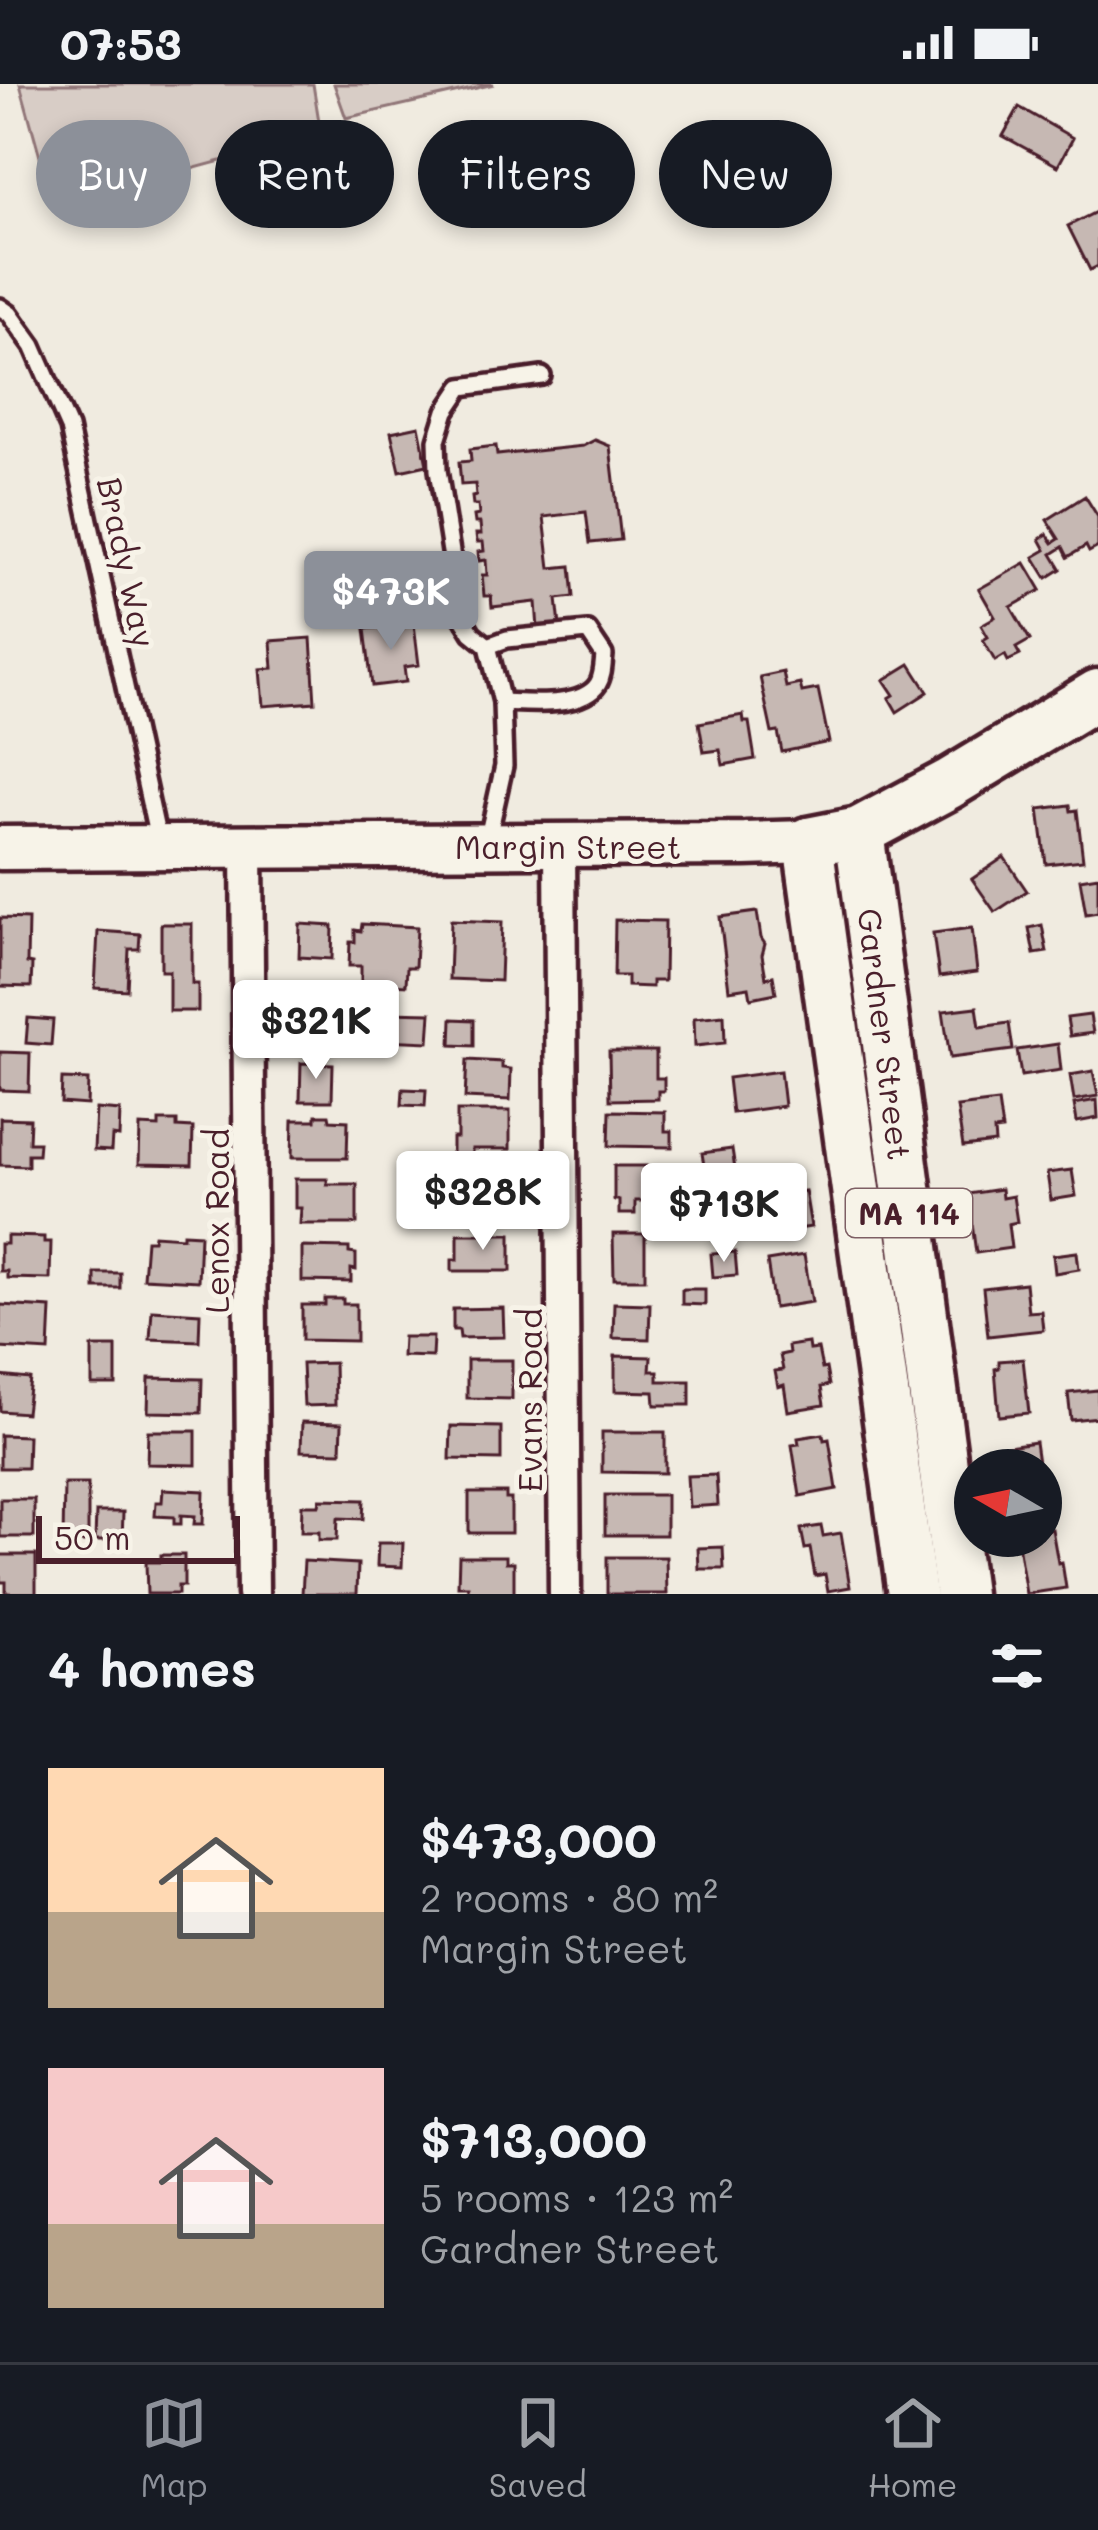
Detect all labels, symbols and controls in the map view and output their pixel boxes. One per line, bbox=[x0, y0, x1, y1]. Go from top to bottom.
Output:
text: 07:53 bbox=[60, 13, 182, 71]
chip: Buy bbox=[36, 120, 191, 228]
chip: Rent bbox=[215, 120, 394, 228]
chip: Filters bbox=[418, 120, 635, 228]
chip: New bbox=[659, 120, 832, 228]
street label: Brady Way bbox=[88, 473, 167, 651]
pin: $473K bbox=[307, 551, 475, 653]
text: $473K bbox=[331, 564, 451, 615]
street label: Margin Street bbox=[455, 824, 681, 867]
street label: Gardner Street bbox=[849, 906, 923, 1162]
pin: $321K bbox=[232, 980, 400, 1082]
text: $321K bbox=[260, 993, 372, 1044]
street label: Lenox Road bbox=[194, 1128, 237, 1314]
pin: $328K bbox=[399, 1151, 567, 1253]
pin: $713K bbox=[640, 1163, 808, 1265]
text: $328K bbox=[423, 1164, 543, 1215]
text: $713K bbox=[668, 1176, 780, 1227]
road number: MA 114 bbox=[846, 1189, 972, 1237]
street label: Evans Road bbox=[507, 1308, 550, 1492]
north arrow bbox=[954, 1449, 1062, 1557]
map controls bbox=[954, 1449, 1062, 1557]
scale bar bbox=[36, 1510, 240, 1563]
text: 50 m bbox=[54, 1515, 130, 1558]
text: 4 homes bbox=[48, 1633, 256, 1700]
icon: filters bbox=[984, 1633, 1050, 1699]
text: $473,000 bbox=[420, 1804, 657, 1871]
icon: home bbox=[144, 1816, 288, 1960]
text: 2 rooms · 80 m² bbox=[420, 1871, 718, 1922]
text: Margin Street bbox=[420, 1922, 688, 1973]
text: $713,000 bbox=[420, 2104, 647, 2171]
icon: home bbox=[144, 2116, 288, 2260]
text: 5 rooms · 123 m² bbox=[420, 2171, 733, 2222]
text: Gardner Street bbox=[420, 2222, 719, 2273]
tab: Map bbox=[140, 2390, 208, 2505]
tab: Saved bbox=[489, 2390, 587, 2505]
tab: Home bbox=[868, 2390, 957, 2505]

